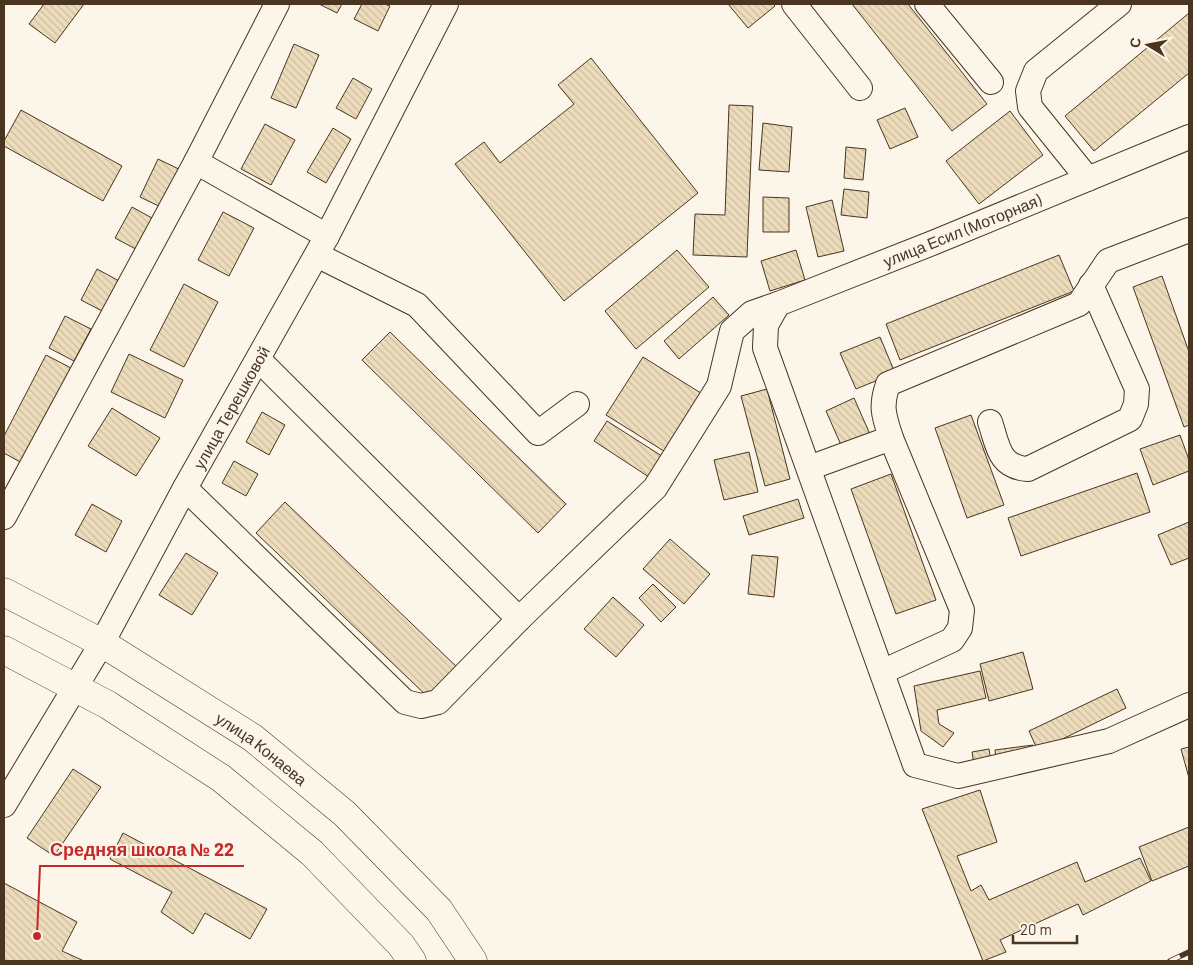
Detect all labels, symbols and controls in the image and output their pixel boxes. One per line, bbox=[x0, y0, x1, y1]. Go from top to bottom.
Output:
north arrow bbox=[1123, 20, 1173, 70]
text: С bbox=[1125, 36, 1144, 49]
street label: улица Есил (Моторная) bbox=[880, 189, 1045, 270]
street label: улица Терешковой bbox=[188, 342, 273, 472]
street label: улица Конаева bbox=[213, 708, 311, 789]
callout: Средняя школа № 22 bbox=[40, 833, 244, 866]
text: Средняя школа № 22 bbox=[50, 838, 234, 860]
scale bar bbox=[1013, 912, 1077, 944]
text: 20 m bbox=[1020, 920, 1052, 938]

